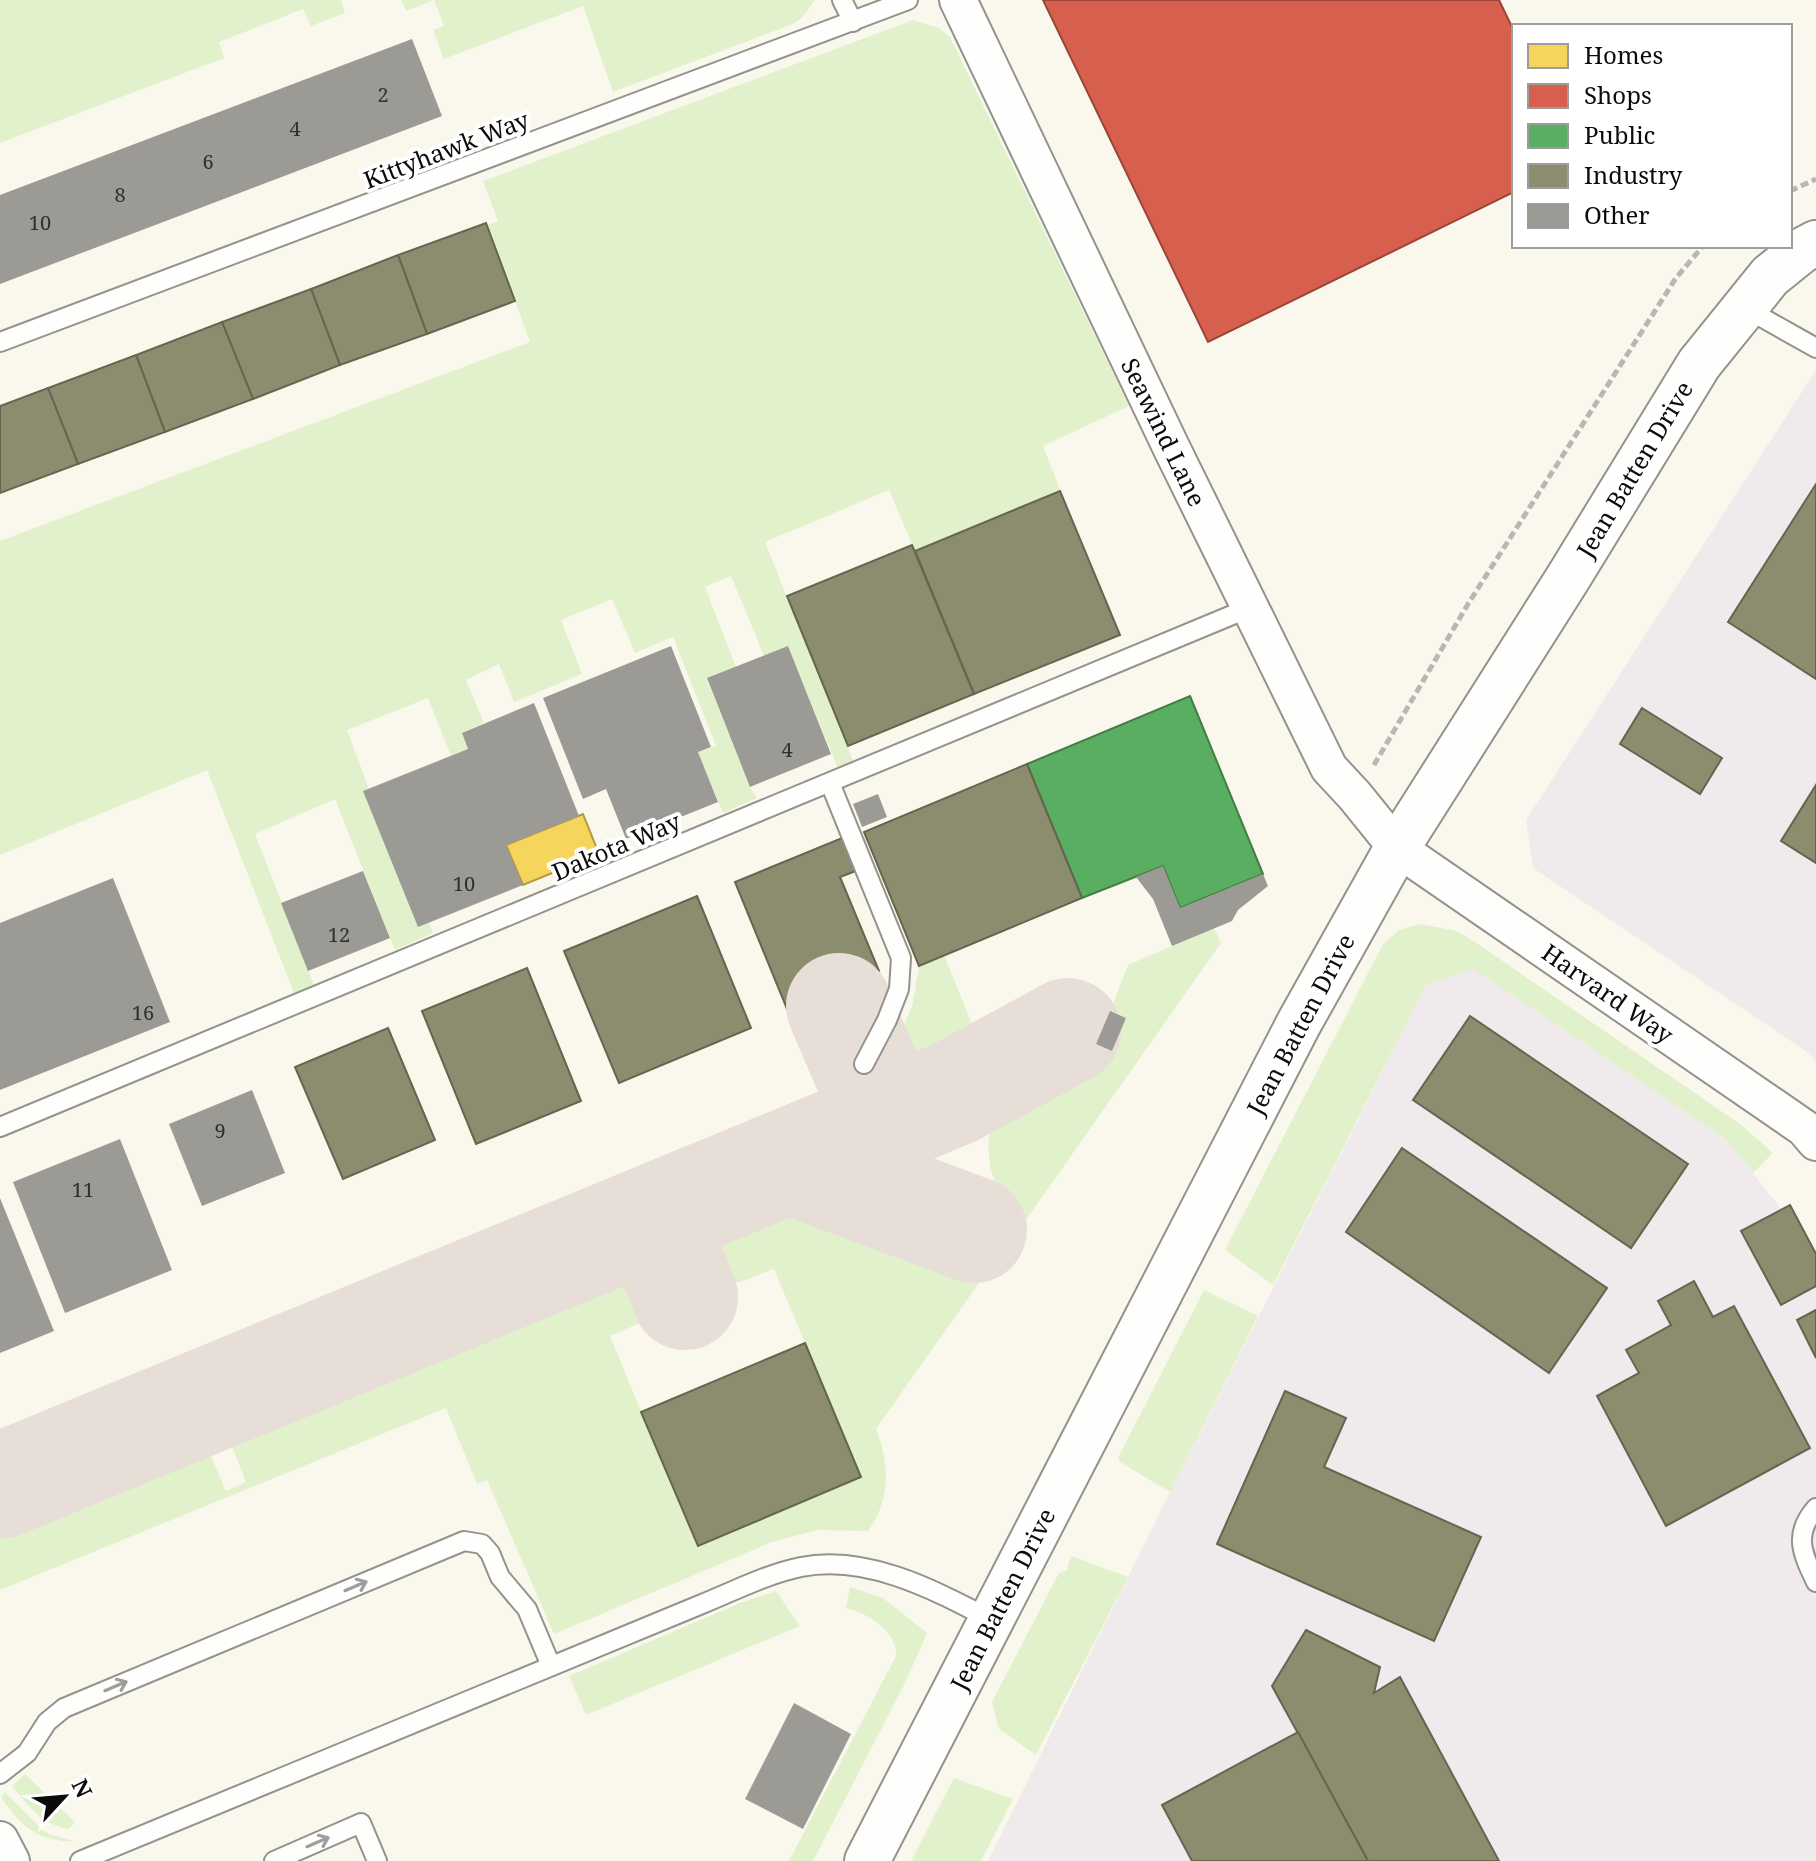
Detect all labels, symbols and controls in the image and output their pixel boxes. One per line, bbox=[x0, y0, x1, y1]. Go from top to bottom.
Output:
legend bbox=[1512, 24, 1792, 248]
text: Homes bbox=[1584, 38, 1663, 71]
text: Shops bbox=[1584, 78, 1652, 111]
house number: 2 bbox=[377, 81, 389, 108]
street label: Kittyhawk Way bbox=[359, 102, 534, 196]
house number: 4 bbox=[289, 115, 301, 142]
text: Public bbox=[1584, 118, 1655, 151]
house number: 6 bbox=[202, 148, 214, 175]
text: Industry bbox=[1584, 158, 1683, 191]
house number: 8 bbox=[114, 181, 126, 208]
text: Other bbox=[1584, 198, 1650, 231]
house number: 10 bbox=[29, 209, 51, 236]
street label: Seawind Lane bbox=[1114, 352, 1214, 512]
street label: Jean Batten Drive bbox=[1568, 375, 1700, 564]
house number: 4 bbox=[781, 736, 793, 763]
street label: Dakota Way bbox=[547, 804, 686, 888]
house number: 10 bbox=[453, 870, 475, 897]
house number: 12 bbox=[328, 921, 350, 948]
street label: Jean Batten Drive bbox=[1238, 928, 1362, 1121]
street label: Harvard Way bbox=[1536, 935, 1681, 1051]
house number: 16 bbox=[132, 999, 154, 1026]
house number: 9 bbox=[214, 1117, 226, 1144]
house number: 11 bbox=[72, 1176, 94, 1203]
street label: Jean Batten Drive bbox=[941, 1502, 1062, 1697]
one-way arrow bbox=[343, 1578, 368, 1593]
one-way arrow bbox=[103, 1678, 128, 1693]
north arrow bbox=[24, 1757, 104, 1837]
text: N bbox=[66, 1773, 100, 1802]
one-way arrow bbox=[305, 1834, 329, 1849]

